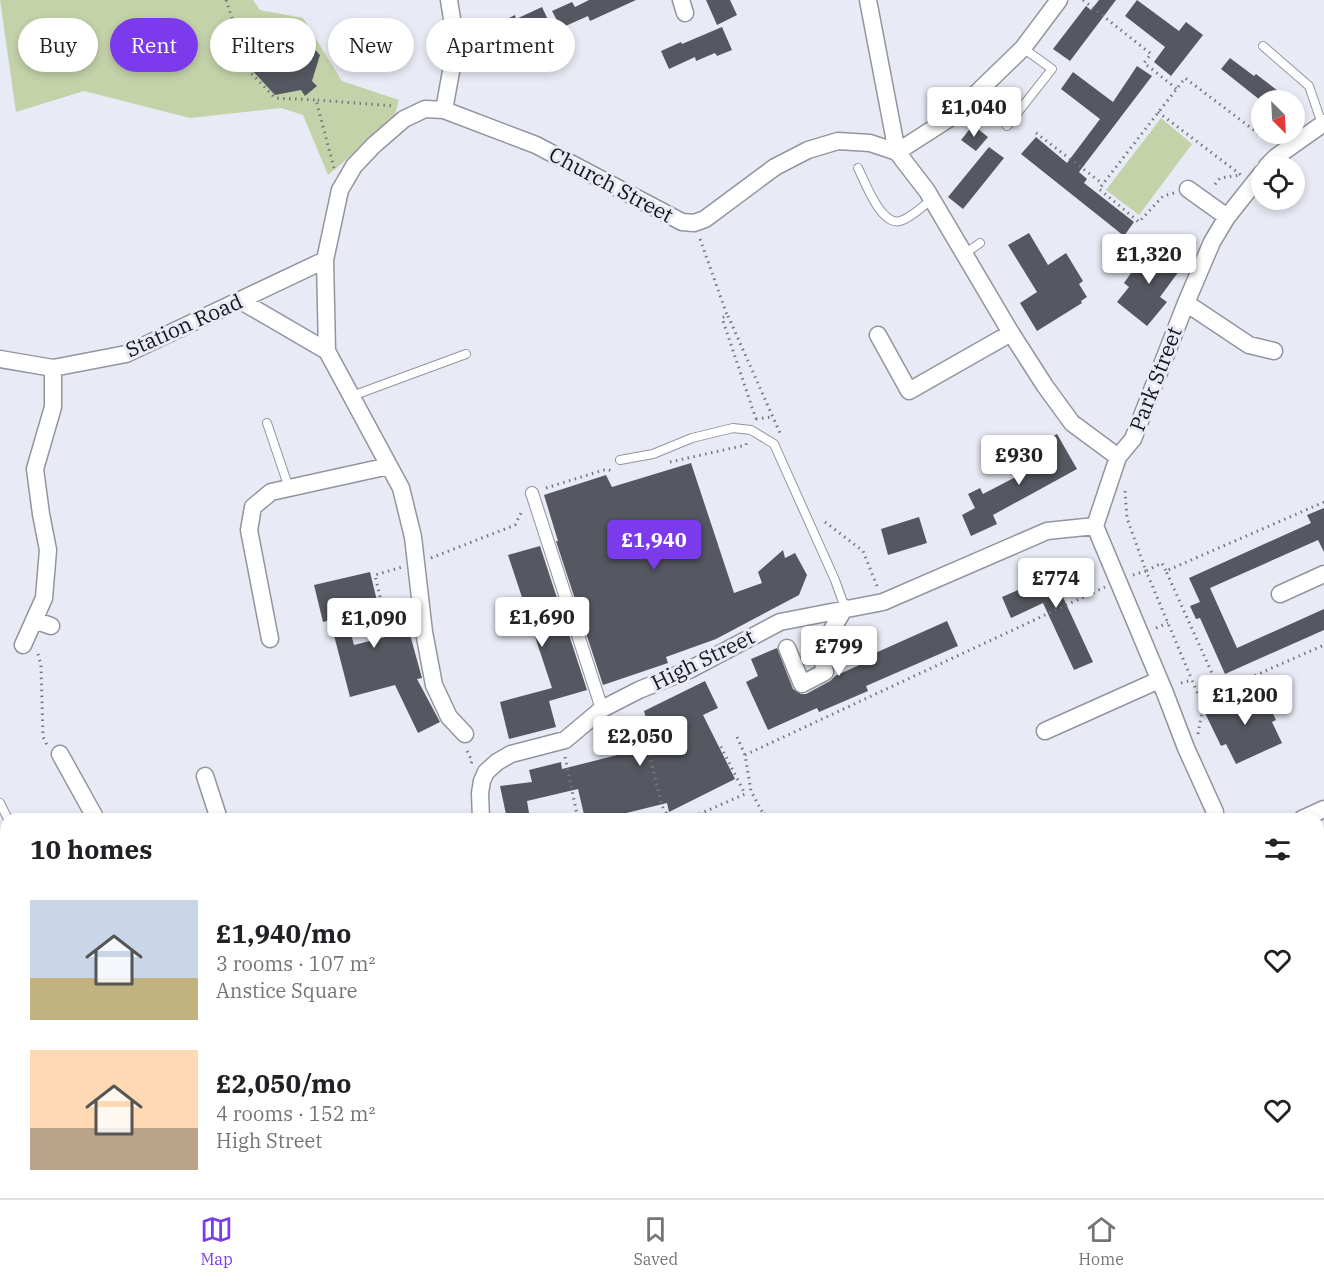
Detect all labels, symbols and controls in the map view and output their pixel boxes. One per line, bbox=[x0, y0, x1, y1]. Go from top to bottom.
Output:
chip: Buy bbox=[18, 18, 98, 72]
chip: Rent bbox=[110, 18, 198, 72]
chip: Filters bbox=[210, 18, 316, 72]
chip: New bbox=[328, 18, 414, 72]
chip: Apartment bbox=[426, 18, 575, 72]
pin: £1,040 bbox=[925, 87, 1023, 138]
north arrow bbox=[1251, 90, 1305, 144]
map controls bbox=[1251, 90, 1305, 210]
text: £1,040 bbox=[941, 93, 1007, 120]
street label: Church Street bbox=[544, 140, 678, 229]
button: locate bbox=[1251, 156, 1305, 210]
pin: £1,320 bbox=[1100, 234, 1198, 285]
text: £1,320 bbox=[1116, 240, 1182, 267]
street label: Station Road bbox=[121, 287, 247, 363]
street label: Park Street bbox=[1122, 322, 1188, 435]
pin: £930 bbox=[983, 435, 1055, 486]
text: £930 bbox=[995, 441, 1043, 468]
pin: £1,940 bbox=[605, 520, 703, 571]
text: £1,940 bbox=[621, 526, 687, 553]
pin: £774 bbox=[1020, 558, 1092, 609]
text: £774 bbox=[1032, 564, 1080, 591]
pin: £1,690 bbox=[493, 597, 591, 648]
pin: £1,090 bbox=[325, 598, 423, 649]
text: £1,690 bbox=[509, 603, 575, 630]
text: £1,090 bbox=[341, 604, 407, 631]
street label: High Street bbox=[646, 622, 759, 696]
pin: £799 bbox=[803, 626, 875, 677]
text: £799 bbox=[815, 632, 863, 659]
pin: £1,200 bbox=[1196, 675, 1294, 726]
text: £1,200 bbox=[1212, 681, 1278, 708]
pin: £2,050 bbox=[591, 716, 689, 767]
text: £2,050 bbox=[607, 722, 673, 749]
text: 10 homes bbox=[30, 832, 152, 866]
icon: filters bbox=[1261, 833, 1294, 866]
text: £1,940/mo bbox=[216, 916, 351, 950]
icon: home bbox=[78, 924, 150, 996]
icon: heart bbox=[1261, 944, 1294, 977]
text: 3 rooms · 107 m² bbox=[216, 950, 375, 977]
text: Anstice Square bbox=[216, 977, 358, 1004]
text: £2,050/mo bbox=[216, 1066, 351, 1100]
icon: home bbox=[78, 1074, 150, 1146]
icon: heart bbox=[1261, 1094, 1294, 1127]
text: 4 rooms · 152 m² bbox=[216, 1100, 375, 1127]
text: High Street bbox=[216, 1127, 322, 1154]
tab: Map bbox=[200, 1213, 233, 1269]
tab: Saved bbox=[633, 1213, 678, 1269]
tab: Home bbox=[1078, 1213, 1124, 1269]

